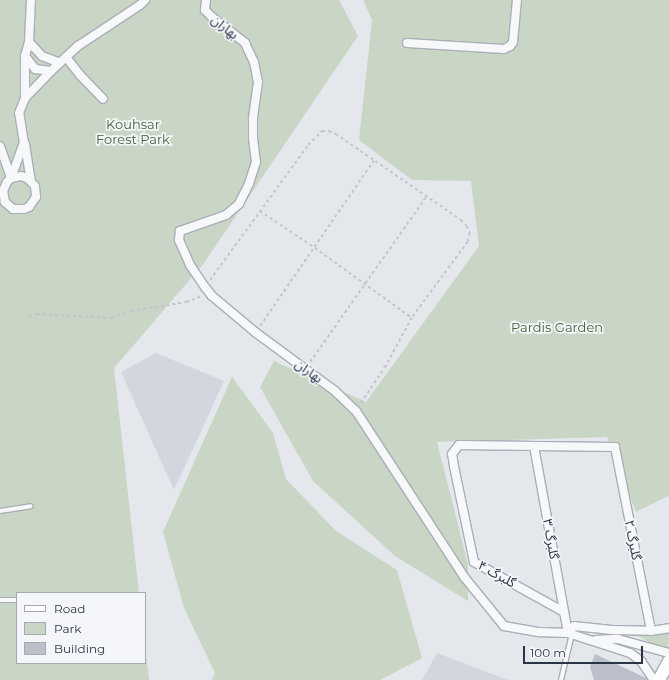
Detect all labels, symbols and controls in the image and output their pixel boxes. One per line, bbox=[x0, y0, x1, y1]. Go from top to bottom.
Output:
street label: بهاران bbox=[208, 11, 242, 43]
park label: Kouhsar Forest Park bbox=[96, 117, 170, 148]
park label: Pardis Garden bbox=[511, 319, 603, 335]
street label: بهاران bbox=[292, 356, 326, 386]
street label: گلبرگ ۳ bbox=[540, 518, 562, 560]
street label: گلبرگ ۲ bbox=[621, 519, 645, 561]
street label: گلبرگ ۴ bbox=[475, 557, 519, 591]
legend bbox=[16, 592, 146, 664]
text: Road bbox=[54, 601, 85, 616]
text: Park bbox=[54, 621, 81, 636]
scale bar bbox=[525, 638, 645, 664]
text: Building bbox=[54, 641, 105, 656]
text: 100 m bbox=[530, 645, 566, 660]

